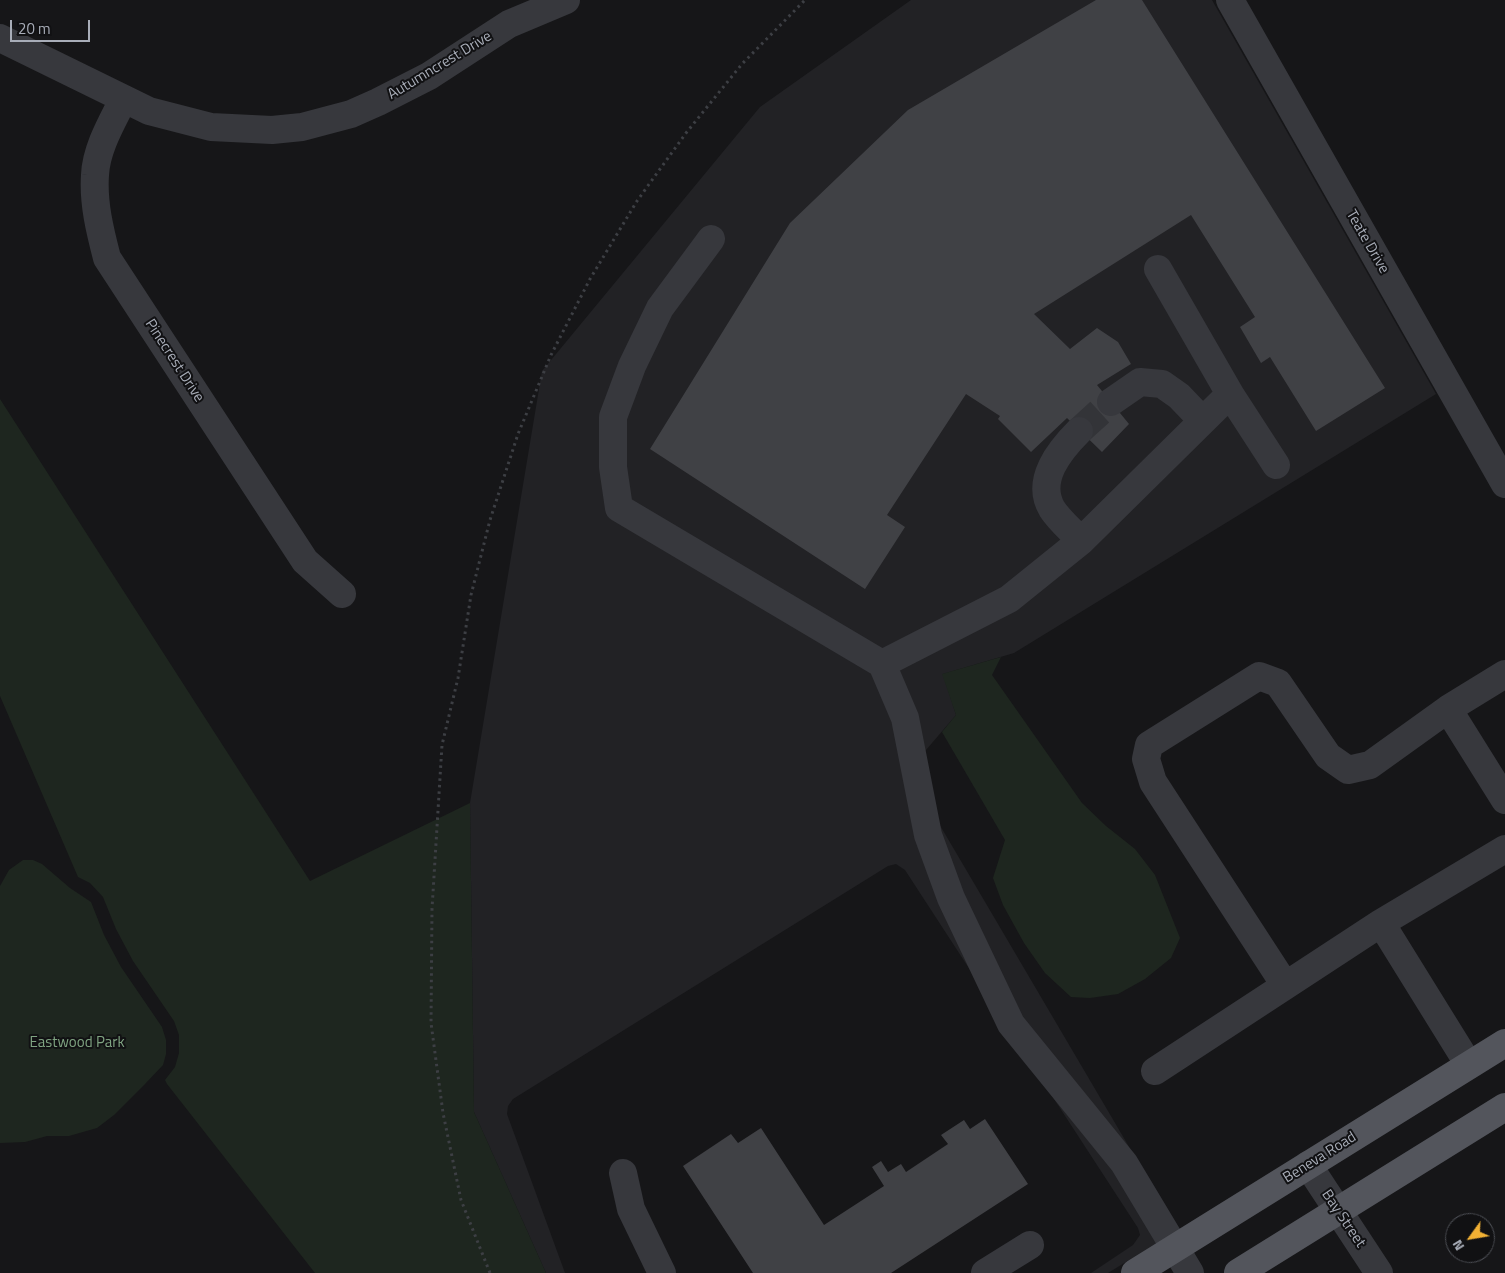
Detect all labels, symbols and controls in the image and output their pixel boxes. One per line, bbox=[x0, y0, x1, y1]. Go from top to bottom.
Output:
scale bar bbox=[12, 10, 92, 42]
text: 20 m bbox=[18, 17, 51, 40]
street label: Autumncrest Drive bbox=[385, 28, 495, 104]
street label: Teate Drive bbox=[1342, 207, 1392, 277]
street label: Pinecrest Drive bbox=[140, 316, 208, 406]
park label: Eastwood Park bbox=[29, 1034, 125, 1052]
street label: Beneva Road bbox=[1280, 1128, 1360, 1188]
street label: Bay Street bbox=[1317, 1187, 1369, 1251]
north arrow bbox=[1445, 1213, 1495, 1263]
text: N bbox=[1446, 1236, 1469, 1255]

